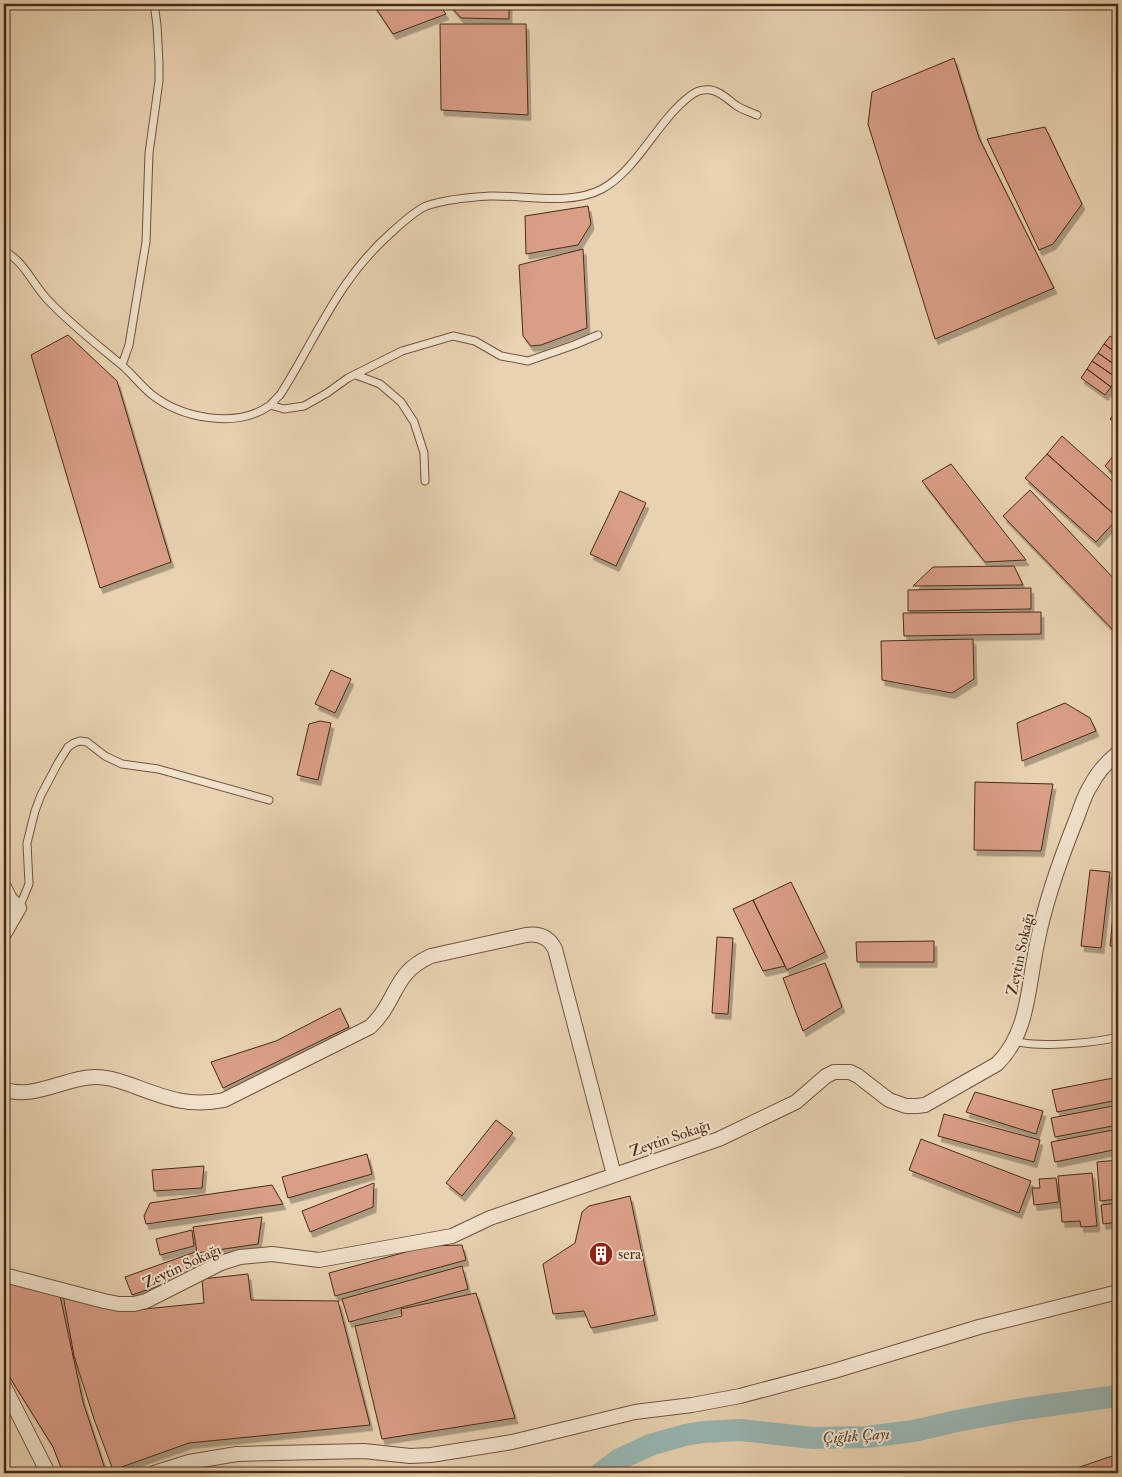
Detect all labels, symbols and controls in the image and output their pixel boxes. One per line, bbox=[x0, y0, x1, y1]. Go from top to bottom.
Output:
street label: Zeytin Sokağı bbox=[1002, 911, 1039, 997]
street label: Zeytin Sokağı bbox=[627, 1116, 713, 1161]
street label: Zeytin Sokağı bbox=[140, 1240, 224, 1293]
building icon: sera bbox=[588, 1241, 614, 1267]
place label: sera bbox=[618, 1245, 642, 1264]
water label: Çığlık Çayı bbox=[822, 1424, 890, 1448]

